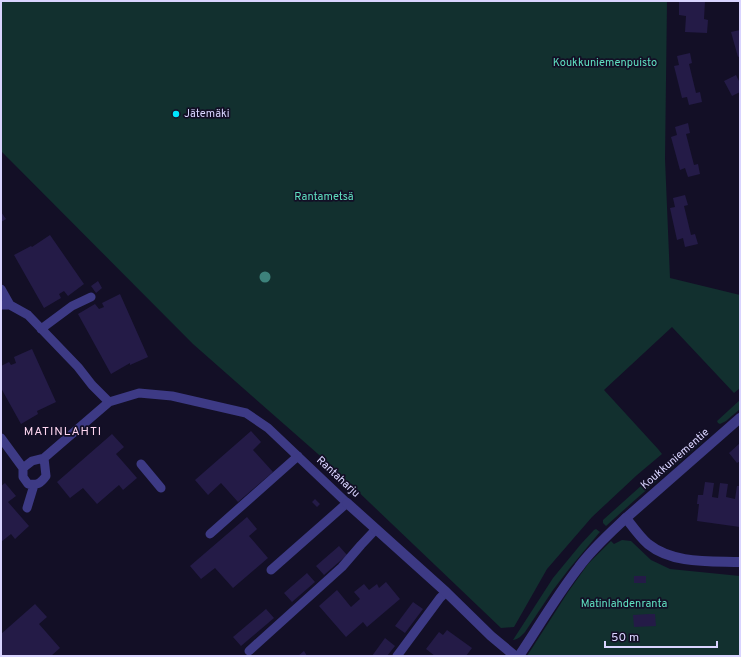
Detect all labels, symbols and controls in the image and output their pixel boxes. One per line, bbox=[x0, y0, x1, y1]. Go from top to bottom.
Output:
park label: Koukkuniemenpuisto bbox=[553, 56, 657, 70]
place label: Jätemäki bbox=[184, 107, 230, 121]
marker: Jätemäki bbox=[171, 109, 181, 119]
park label: Rantametsä bbox=[294, 190, 354, 204]
district label: MATINLAHTI bbox=[24, 424, 102, 440]
street label: Koukkuniementie bbox=[638, 425, 712, 493]
street label: Rantaharju bbox=[313, 453, 363, 501]
park label: Matinlahdenranta bbox=[581, 597, 667, 611]
scale bar bbox=[605, 623, 717, 649]
text: 50 m bbox=[611, 630, 639, 646]

